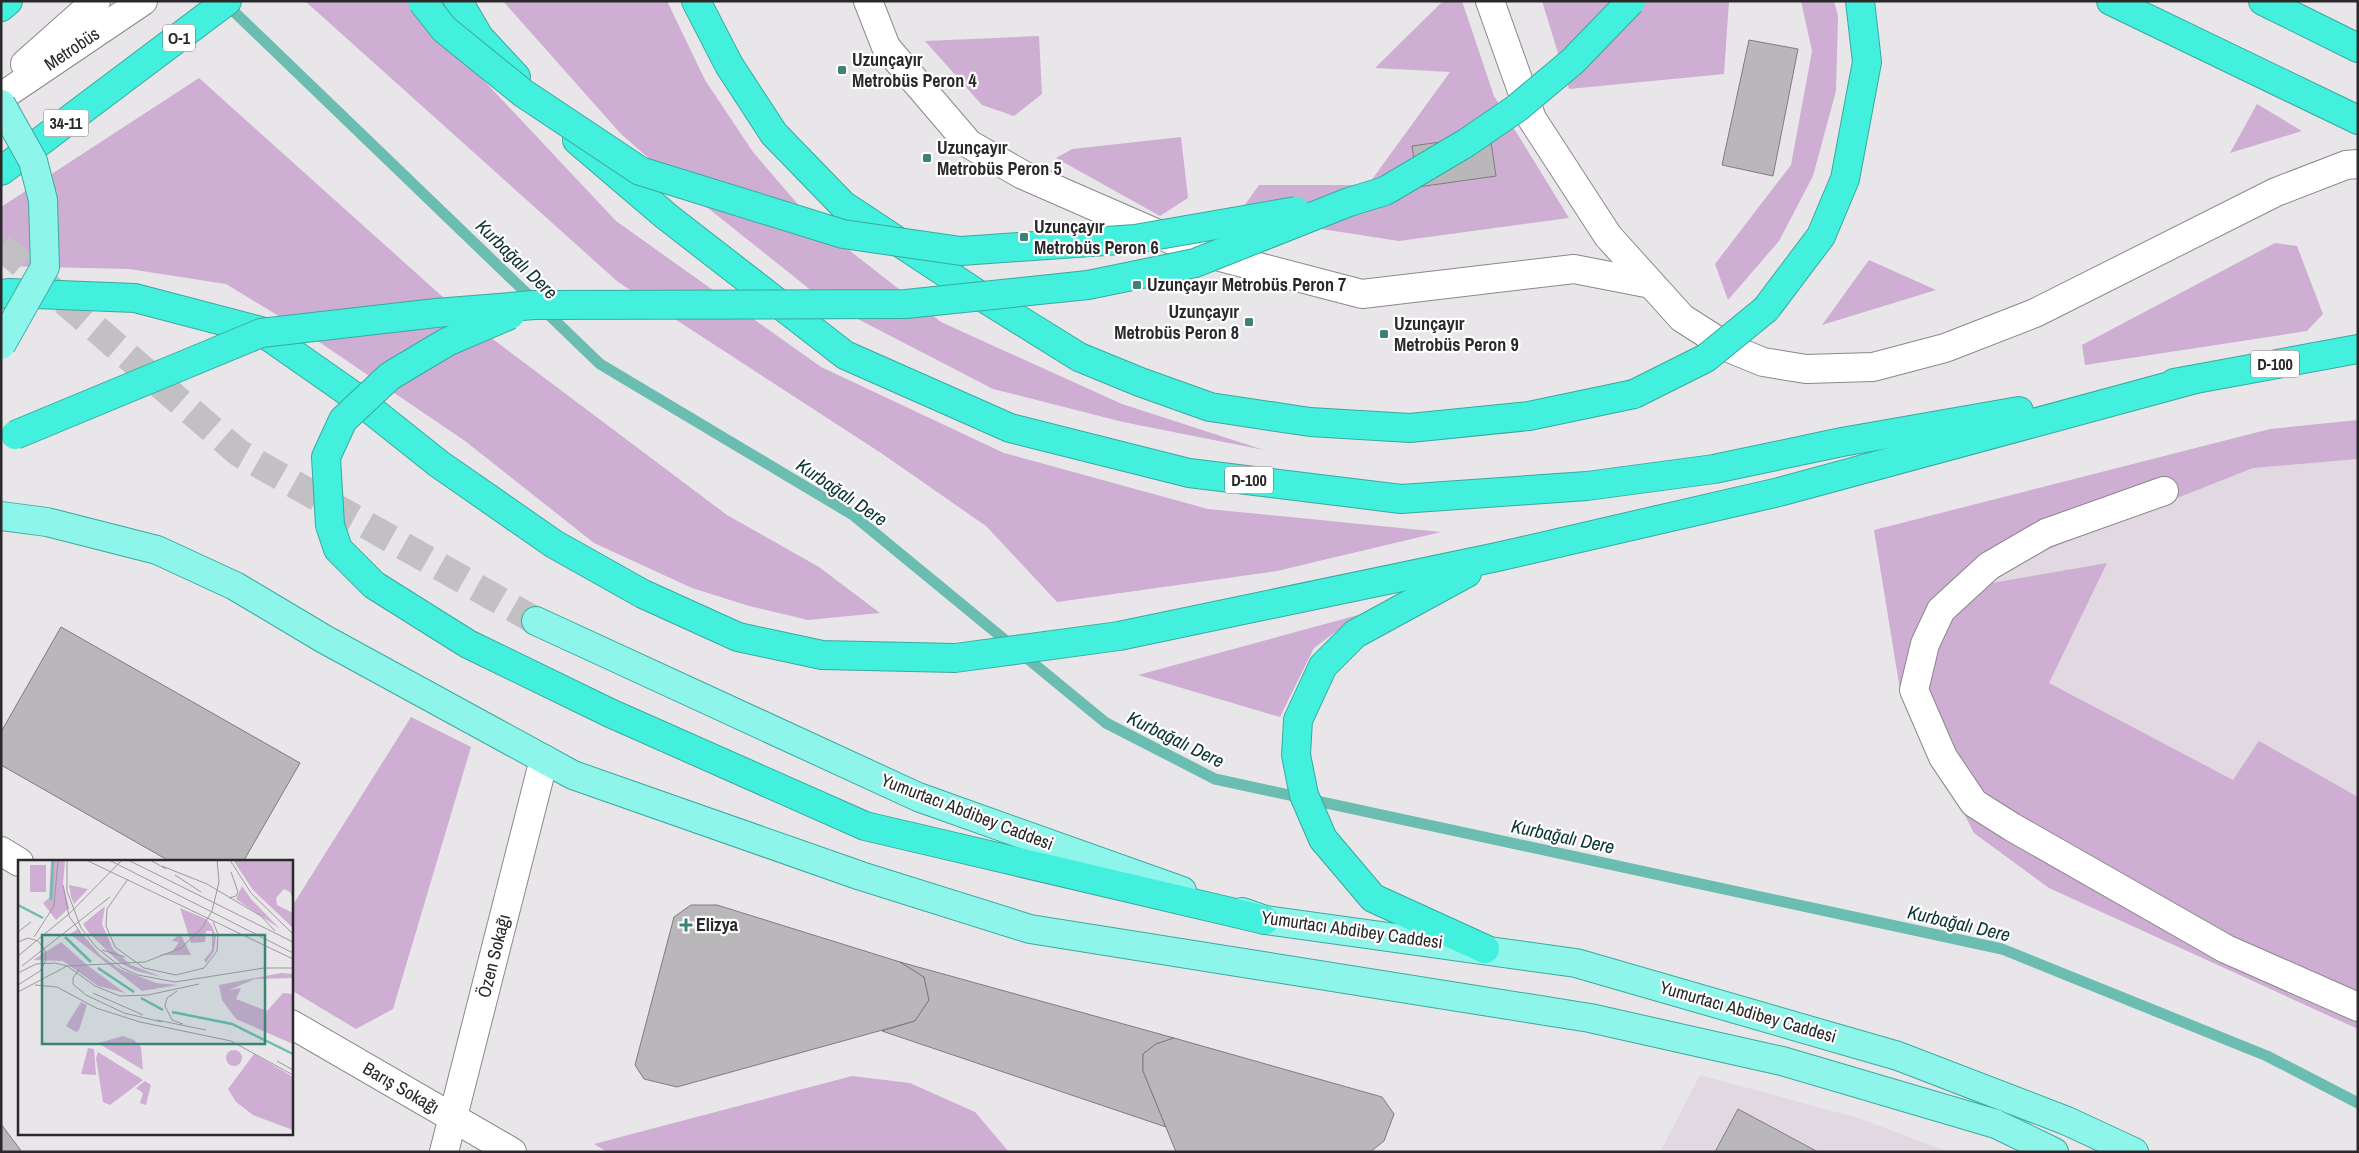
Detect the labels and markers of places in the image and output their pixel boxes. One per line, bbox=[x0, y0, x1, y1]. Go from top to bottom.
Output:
place label: Uzunçayır Metrobüs Peron 4 bbox=[852, 47, 977, 93]
marker: Uzunçayır Metrobüs Peron 4 bbox=[836, 64, 848, 76]
place label: Uzunçayır Metrobüs Peron 5 bbox=[937, 135, 1062, 181]
marker: Uzunçayır Metrobüs Peron 5 bbox=[921, 152, 933, 164]
place label: Uzunçayır Metrobüs Peron 6 bbox=[1034, 214, 1159, 260]
marker: Uzunçayır Metrobüs Peron 6 bbox=[1018, 231, 1030, 243]
place label: Uzunçayır Metrobüs Peron 7 bbox=[1147, 272, 1346, 297]
marker: Uzunçayır Metrobüs Peron 7 bbox=[1131, 279, 1143, 291]
place label: Uzunçayır Metrobüs Peron 8 bbox=[1114, 299, 1239, 345]
place label: Uzunçayır Metrobüs Peron 9 bbox=[1394, 311, 1519, 357]
marker: Uzunçayır Metrobüs Peron 8 bbox=[1243, 316, 1255, 328]
marker: Uzunçayır Metrobüs Peron 9 bbox=[1378, 328, 1390, 340]
place label: Elizya bbox=[696, 912, 739, 937]
marker: Elizya bbox=[680, 919, 692, 931]

